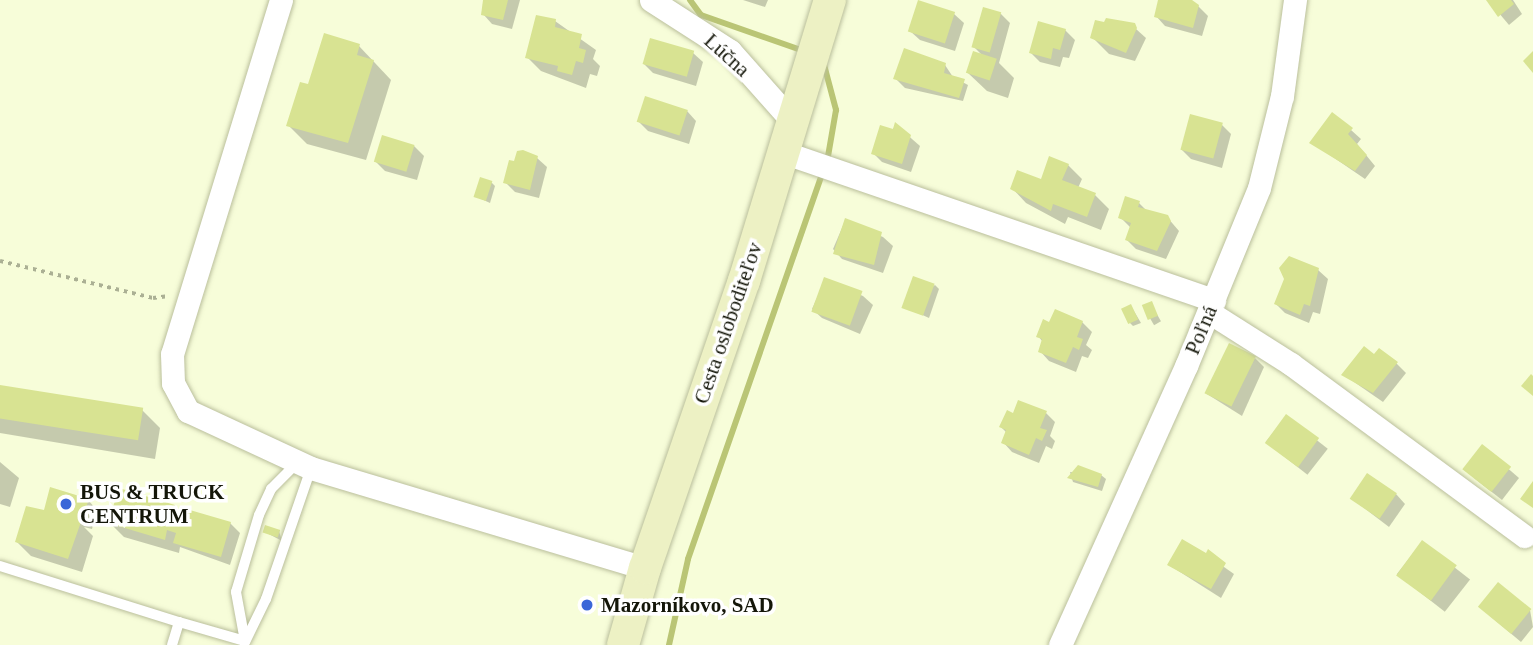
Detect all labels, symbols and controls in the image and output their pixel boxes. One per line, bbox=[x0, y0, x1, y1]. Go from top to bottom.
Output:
street label: Lúčna bbox=[699, 28, 755, 82]
street label: Cesta osloboditeľov bbox=[689, 239, 767, 407]
street label: Poľná bbox=[1180, 302, 1222, 358]
place label: BUS & TRUCK CENTRUM bbox=[80, 479, 225, 529]
marker: BUS & TRUCK CENTRUM bbox=[58, 496, 74, 512]
place label: Mazorníkovo, SAD bbox=[601, 592, 774, 618]
marker: Mazorníkovo, SAD bbox=[579, 597, 595, 613]

